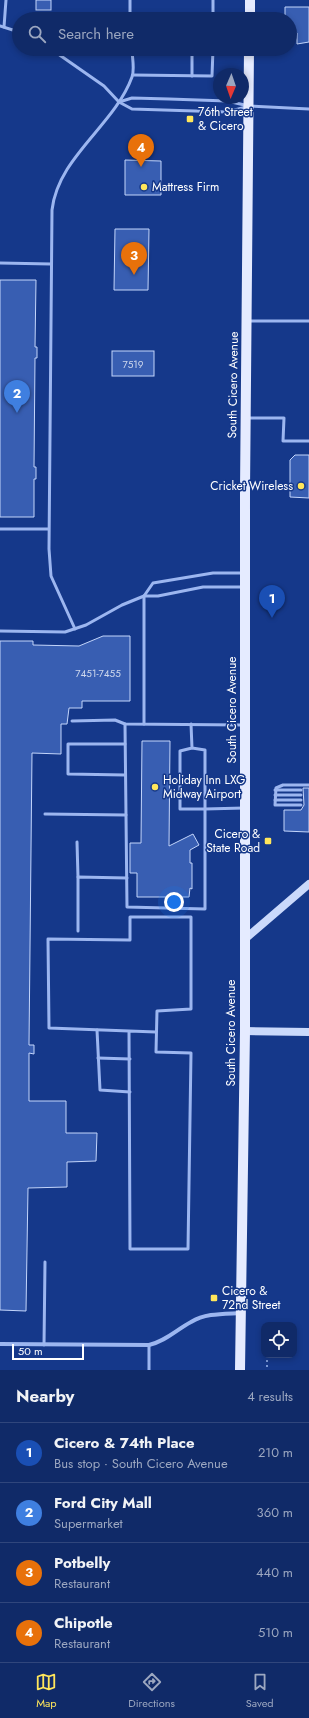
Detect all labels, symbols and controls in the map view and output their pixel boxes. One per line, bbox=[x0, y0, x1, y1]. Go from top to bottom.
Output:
search box bbox=[12, 12, 297, 56]
icon: search bbox=[26, 23, 48, 45]
text: Search here bbox=[58, 23, 134, 45]
north arrow bbox=[213, 68, 249, 104]
place label: 76th Street & Cicero bbox=[198, 103, 253, 135]
marker: 76th Street & Cicero bbox=[185, 114, 195, 124]
pin: 4 bbox=[128, 134, 154, 167]
place label: Mattress Firm bbox=[152, 178, 219, 196]
marker: Mattress Firm bbox=[139, 182, 149, 192]
pin: 3 bbox=[121, 242, 147, 275]
street label: South Cicero Avenue bbox=[223, 331, 243, 439]
house number: 7519 bbox=[122, 357, 144, 372]
pin: 2 bbox=[4, 380, 30, 413]
place label: Cricket Wireless bbox=[210, 477, 293, 495]
marker: Cricket Wireless bbox=[296, 481, 306, 491]
pin: 1 bbox=[259, 585, 285, 618]
street label: South Cicero Avenue bbox=[223, 657, 241, 763]
house number: 7451-7455 bbox=[75, 666, 121, 681]
place label: Holiday Inn LXG Midway Airport bbox=[163, 771, 245, 803]
marker: Holiday Inn LXG Midway Airport bbox=[150, 782, 160, 792]
place label: Cicero & State Road bbox=[206, 825, 260, 857]
marker: Cicero & State Road bbox=[263, 836, 273, 846]
your location bbox=[164, 892, 184, 912]
street label: South Cicero Avenue bbox=[222, 980, 240, 1086]
place label: Cicero & 72nd Street bbox=[222, 1282, 281, 1314]
marker: Cicero & 72nd Street bbox=[209, 1293, 219, 1303]
map controls bbox=[261, 1322, 297, 1358]
button: locate bbox=[261, 1322, 297, 1358]
scale bar bbox=[12, 1342, 84, 1361]
text: 50 m bbox=[18, 1343, 43, 1359]
text: Nearby bbox=[16, 1384, 74, 1408]
text: 4 results bbox=[247, 1387, 293, 1406]
text: Cicero & 74th Place bbox=[54, 1432, 195, 1454]
text: 1 bbox=[26, 1443, 32, 1462]
text: 210 m bbox=[258, 1443, 293, 1462]
text: Bus stop · South Cicero Avenue bbox=[54, 1454, 228, 1473]
text: Ford City Mall bbox=[54, 1492, 152, 1514]
text: 2 bbox=[25, 1503, 33, 1522]
text: 360 m bbox=[257, 1503, 293, 1522]
text: Supermarket bbox=[54, 1514, 123, 1533]
text: Potbelly bbox=[54, 1552, 110, 1574]
text: 3 bbox=[25, 1563, 33, 1582]
text: 440 m bbox=[256, 1563, 293, 1582]
text: Restaurant bbox=[54, 1574, 110, 1593]
text: Chipotle bbox=[54, 1612, 113, 1634]
text: 4 bbox=[24, 1623, 34, 1642]
text: 510 m bbox=[258, 1623, 293, 1642]
text: Restaurant bbox=[54, 1634, 110, 1653]
tab: Map bbox=[35, 1671, 57, 1711]
tab: Directions bbox=[128, 1671, 175, 1711]
tab: Saved bbox=[246, 1671, 274, 1711]

